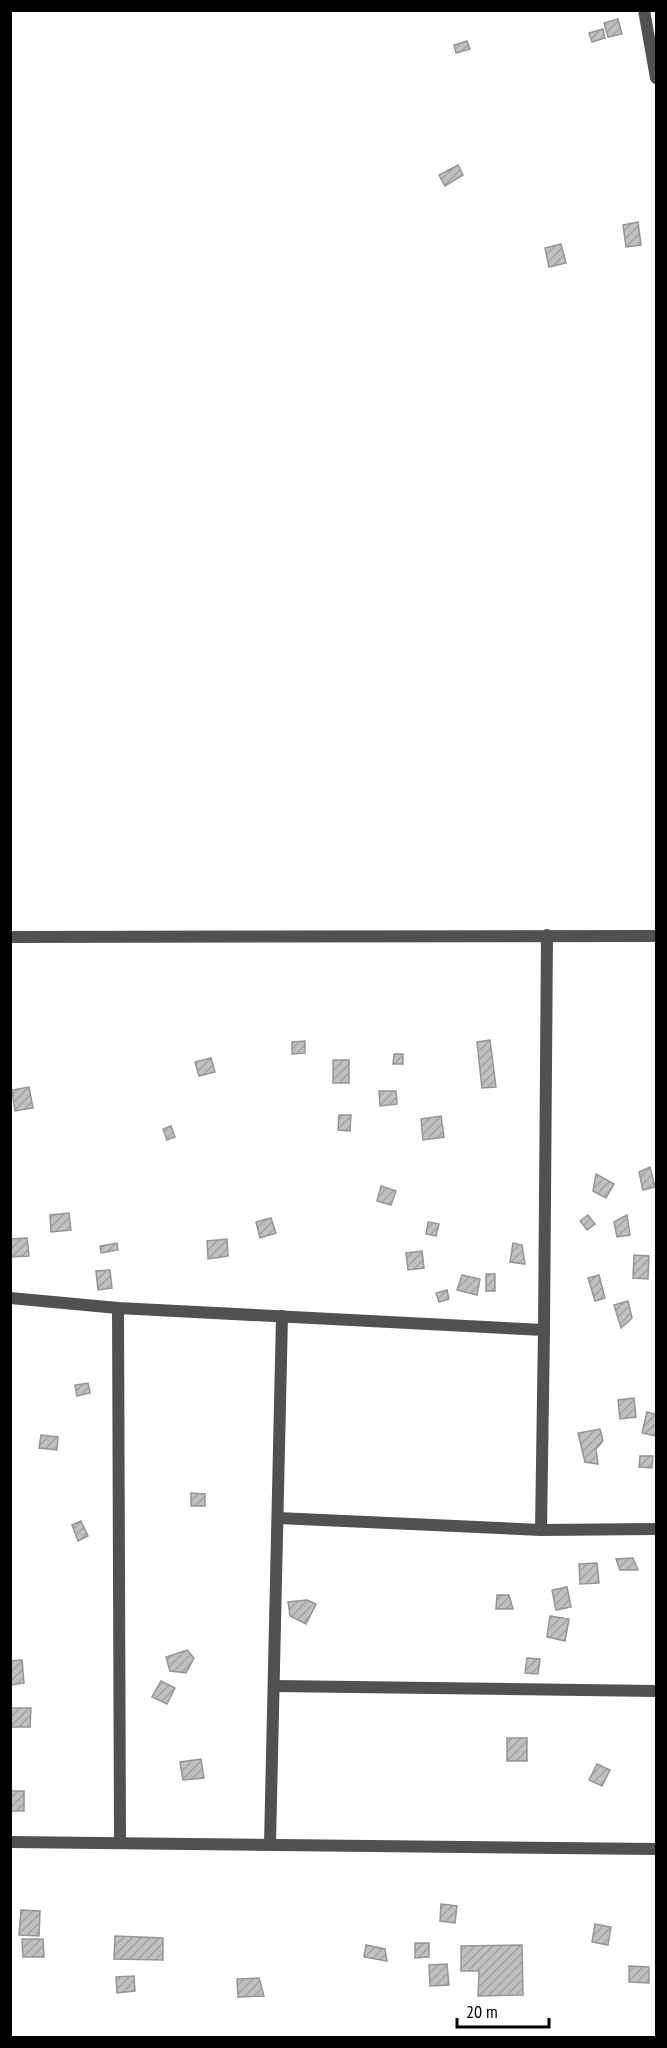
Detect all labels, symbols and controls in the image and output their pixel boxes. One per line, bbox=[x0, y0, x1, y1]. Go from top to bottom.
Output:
scale bar bbox=[457, 1991, 548, 2029]
text: 20 m bbox=[466, 2000, 498, 2023]

